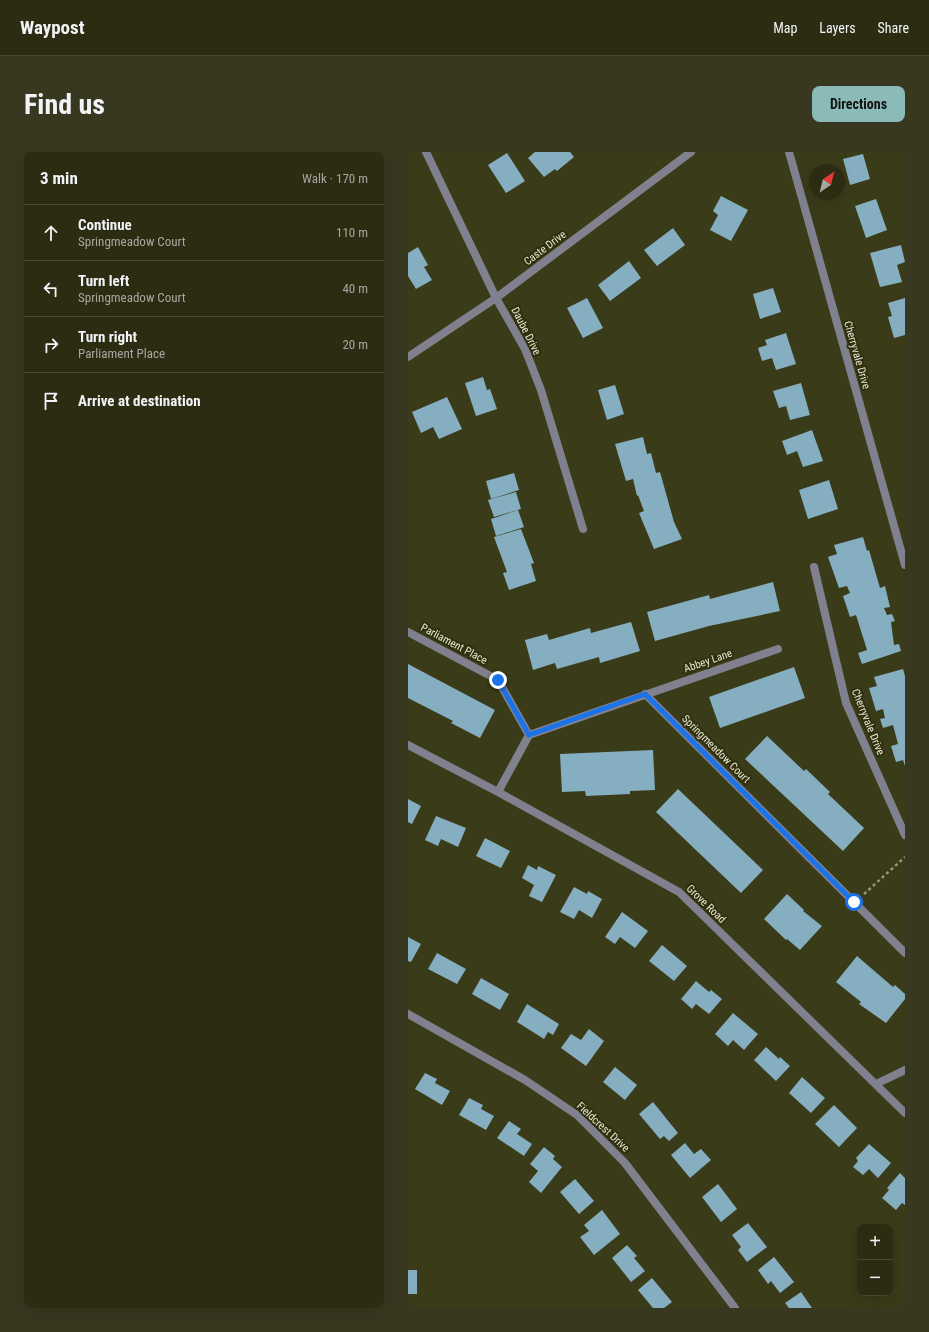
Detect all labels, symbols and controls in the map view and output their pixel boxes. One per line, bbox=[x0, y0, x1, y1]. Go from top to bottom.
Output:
text: Waypost bbox=[20, 16, 85, 39]
text: Map bbox=[773, 20, 797, 36]
text: Layers bbox=[819, 20, 856, 36]
text: Share bbox=[878, 20, 909, 36]
button: Directions bbox=[812, 86, 905, 122]
text: Find us bbox=[24, 88, 105, 121]
north arrow bbox=[809, 164, 845, 200]
text: 3 min bbox=[40, 168, 78, 188]
text: Walk · 170 m bbox=[302, 171, 368, 186]
text: Continue bbox=[78, 216, 132, 234]
icon: ahead bbox=[40, 222, 62, 244]
text: 110 m bbox=[336, 225, 368, 240]
street label: Caste Drive bbox=[521, 228, 569, 268]
text: Springmeadow Court bbox=[78, 234, 186, 249]
text: Turn left bbox=[78, 272, 129, 290]
icon: left bbox=[40, 278, 62, 300]
text: 40 m bbox=[342, 281, 368, 296]
text: Springmeadow Court bbox=[78, 290, 186, 305]
street label: Daube Drive bbox=[508, 305, 544, 357]
street label: Cherryvale Drive bbox=[841, 319, 873, 391]
text: Turn right bbox=[78, 328, 137, 346]
icon: right bbox=[40, 334, 62, 356]
text: 20 m bbox=[342, 337, 368, 352]
text: Parliament Place bbox=[78, 346, 165, 361]
icon: arrive bbox=[40, 390, 62, 412]
text: Arrive at destination bbox=[78, 392, 201, 410]
street label: Parliament Place bbox=[418, 621, 490, 667]
street label: Abbey Lane bbox=[682, 647, 734, 675]
route end bbox=[489, 671, 507, 689]
street label: Cherryvale Drive bbox=[849, 687, 887, 757]
street label: Springmeadow Court bbox=[679, 712, 753, 786]
street label: Grove Road bbox=[684, 882, 728, 926]
route start bbox=[845, 893, 863, 911]
street label: Fieldcrest Drive bbox=[574, 1099, 632, 1155]
map controls bbox=[857, 1224, 893, 1296]
button: + bbox=[857, 1224, 893, 1260]
button: − bbox=[857, 1260, 893, 1296]

